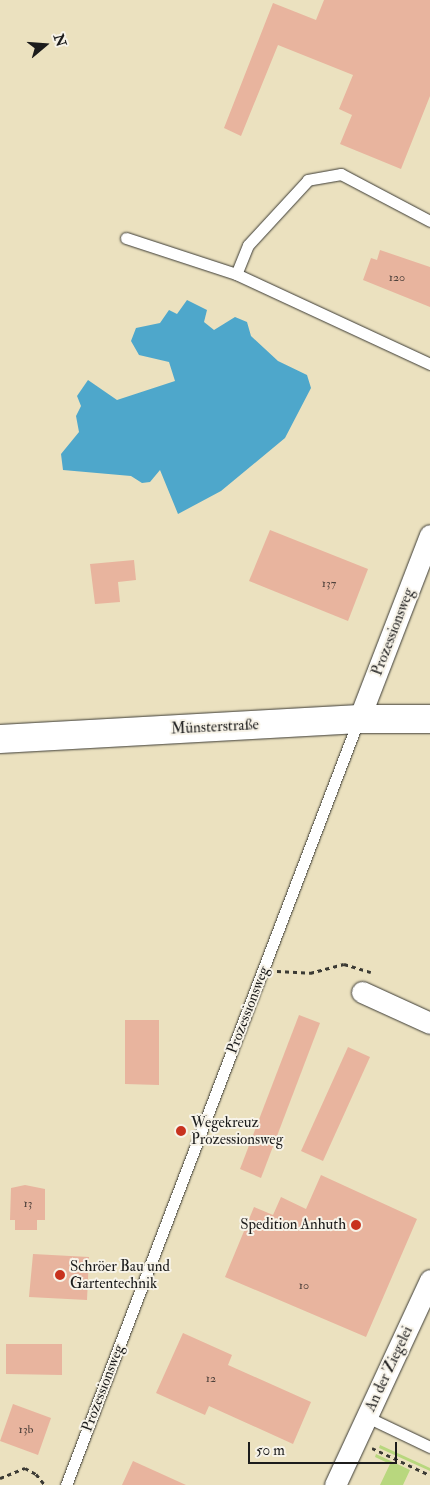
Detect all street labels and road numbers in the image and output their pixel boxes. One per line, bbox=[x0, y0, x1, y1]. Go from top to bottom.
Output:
street label: Prozessionsweg bbox=[368, 586, 418, 678]
street label: Münsterstraße bbox=[171, 716, 259, 738]
street label: Prozessionsweg bbox=[223, 964, 273, 1056]
street label: An der Ziegelei bbox=[361, 1324, 417, 1414]
street label: Prozessionsweg bbox=[78, 1342, 128, 1434]

